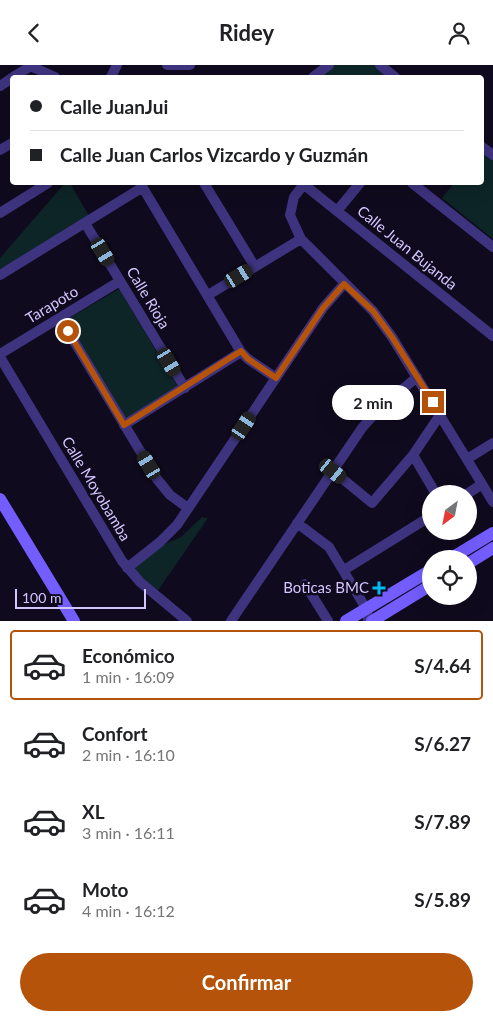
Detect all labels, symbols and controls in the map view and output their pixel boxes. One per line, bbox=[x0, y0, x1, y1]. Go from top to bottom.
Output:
icon: back bbox=[20, 19, 48, 47]
text: Ridey bbox=[219, 19, 274, 46]
icon: person bbox=[445, 19, 473, 47]
text: Calle JuanJui bbox=[60, 95, 168, 118]
text: Calle Juan Carlos Vizcardo y Guzmán bbox=[60, 143, 368, 166]
street label: Calle Juan Bujanda bbox=[354, 201, 461, 293]
car bbox=[88, 235, 117, 269]
car bbox=[222, 262, 255, 290]
street label: Calle Rioja bbox=[123, 263, 174, 332]
street label: Tarapoto bbox=[22, 281, 81, 327]
route start bbox=[57, 320, 79, 342]
car bbox=[154, 345, 183, 379]
callout: 2 min bbox=[333, 385, 416, 419]
route end bbox=[422, 391, 444, 413]
text: 2 min bbox=[353, 393, 393, 412]
car bbox=[229, 409, 258, 443]
street label: Calle Moyobamba bbox=[59, 433, 135, 544]
car bbox=[134, 448, 163, 482]
car bbox=[316, 456, 349, 486]
north arrow bbox=[422, 485, 478, 540]
map controls bbox=[422, 485, 477, 605]
button: locate bbox=[422, 550, 477, 605]
place label: Boticas BMC bbox=[283, 578, 369, 596]
marker: Boticas BMC bbox=[373, 582, 385, 594]
scale bar bbox=[15, 586, 146, 609]
text: 100 m bbox=[22, 589, 61, 606]
icon: car bbox=[22, 643, 67, 688]
text: Económico bbox=[82, 644, 175, 667]
text: S/4.64 bbox=[414, 654, 471, 677]
text: 1 min · 16:09 bbox=[82, 667, 175, 686]
icon: car bbox=[22, 721, 67, 766]
text: Confort bbox=[82, 722, 147, 745]
text: S/6.27 bbox=[414, 732, 471, 755]
text: 2 min · 16:10 bbox=[82, 745, 175, 764]
icon: car bbox=[22, 799, 67, 844]
text: XL bbox=[82, 800, 105, 823]
text: S/7.89 bbox=[414, 810, 471, 833]
text: 3 min · 16:11 bbox=[82, 823, 175, 842]
icon: car bbox=[22, 877, 67, 922]
text: Moto bbox=[82, 878, 128, 901]
text: S/5.89 bbox=[414, 888, 471, 911]
text: 4 min · 16:12 bbox=[82, 901, 175, 920]
button: Confirmar bbox=[20, 953, 473, 1011]

